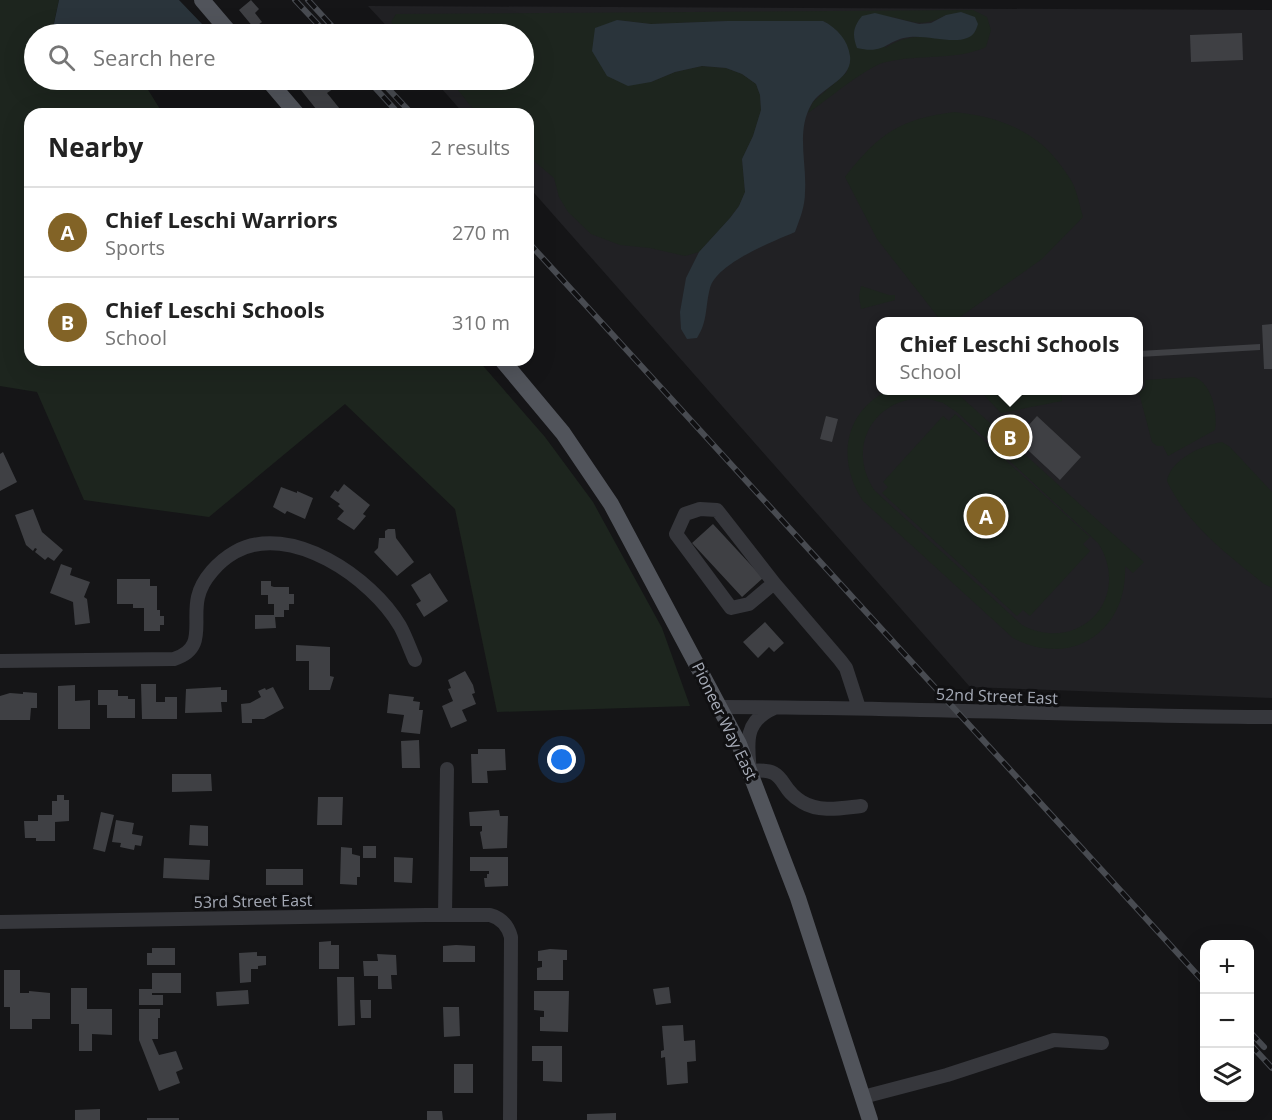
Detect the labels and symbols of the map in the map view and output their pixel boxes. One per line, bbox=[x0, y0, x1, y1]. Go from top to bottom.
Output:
pin: B bbox=[990, 414, 1030, 460]
pin: A bbox=[966, 494, 1006, 538]
street label: Pioneer Way East bbox=[687, 658, 763, 784]
street label: 52nd Street East bbox=[936, 683, 1059, 709]
your location bbox=[547, 745, 576, 774]
street label: 53rd Street East bbox=[193, 889, 313, 913]

